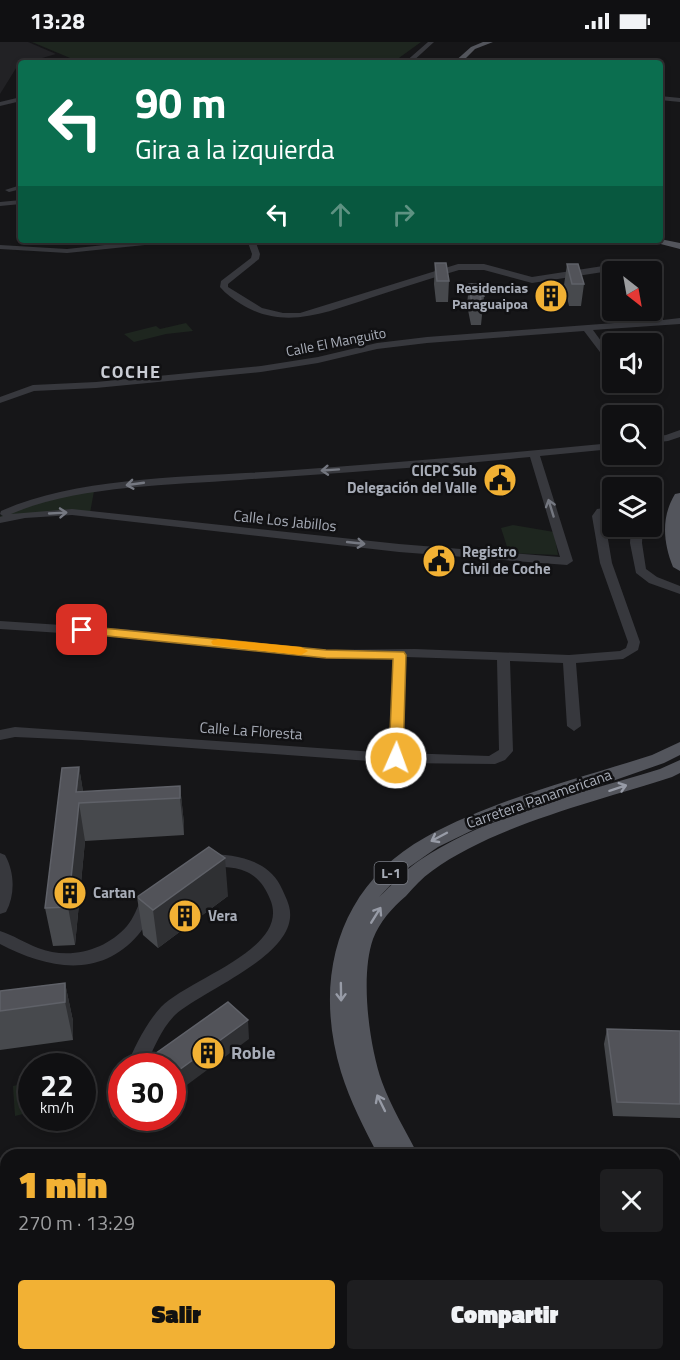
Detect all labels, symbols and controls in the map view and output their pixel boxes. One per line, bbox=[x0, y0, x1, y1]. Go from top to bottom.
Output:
text: 13:28 bbox=[30, 4, 85, 38]
text: 90 m bbox=[135, 70, 227, 134]
icon: left bbox=[36, 84, 114, 162]
text: Gira a la izquierda bbox=[135, 128, 335, 169]
icon: left bbox=[261, 198, 294, 231]
icon: ahead bbox=[324, 198, 357, 231]
icon: right bbox=[387, 198, 420, 231]
north arrow bbox=[602, 261, 662, 321]
map controls bbox=[602, 261, 662, 537]
place label: Residencias Paraguaipoa bbox=[452, 277, 528, 314]
building icon: Residencias Paraguaipoa bbox=[533, 278, 569, 314]
street label: Calle El Manguito bbox=[284, 322, 388, 362]
button: sound bbox=[602, 333, 662, 393]
district label: COCHE bbox=[101, 358, 161, 385]
button: search bbox=[602, 405, 662, 465]
place label: CICPC Sub Delegación del Valle bbox=[347, 459, 477, 499]
public building icon: CICPC Sub Delegación del Valle bbox=[482, 462, 518, 498]
one-way arrow bbox=[320, 465, 340, 476]
button: layers bbox=[602, 477, 662, 537]
one-way arrow bbox=[126, 479, 146, 490]
one-way arrow bbox=[545, 499, 556, 518]
street label: Calle Los Jabillos bbox=[232, 504, 338, 537]
one-way arrow bbox=[47, 507, 67, 518]
one-way arrow bbox=[346, 538, 366, 549]
place label: Registro Civil de Coche bbox=[462, 540, 551, 580]
public building icon: Registro Civil de Coche bbox=[421, 543, 457, 579]
pin bbox=[56, 604, 107, 655]
icon: arrive bbox=[65, 613, 98, 646]
street label: Calle La Floresta bbox=[199, 715, 304, 746]
position arrow bbox=[364, 726, 428, 790]
street label: Carretera Panamericana bbox=[463, 763, 615, 834]
one-way arrow bbox=[608, 782, 627, 793]
one-way arrow bbox=[431, 831, 448, 843]
road number: L-1 bbox=[374, 862, 408, 884]
building icon: Cartan bbox=[52, 875, 88, 911]
place label: Cartan bbox=[93, 881, 136, 904]
building icon: Vera bbox=[167, 898, 203, 934]
place label: Vera bbox=[208, 904, 238, 927]
one-way arrow bbox=[371, 907, 383, 924]
one-way arrow bbox=[335, 982, 347, 1002]
building icon: Roble bbox=[190, 1035, 226, 1071]
place label: Roble bbox=[231, 1039, 275, 1066]
speed limit sign: 30 bbox=[108, 1053, 186, 1131]
text: 22 bbox=[40, 1062, 74, 1108]
one-way arrow bbox=[374, 1094, 386, 1112]
text: km/h bbox=[40, 1096, 74, 1119]
text: 1 min bbox=[18, 1157, 107, 1212]
button: close bbox=[600, 1169, 663, 1232]
text: 270 m · 13:29 bbox=[18, 1207, 135, 1238]
button: Salir bbox=[18, 1280, 335, 1349]
button: Compartir bbox=[347, 1280, 663, 1349]

